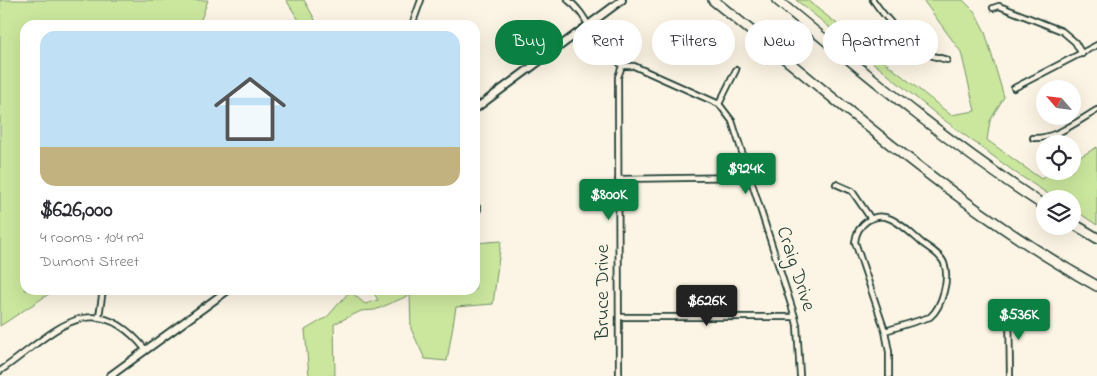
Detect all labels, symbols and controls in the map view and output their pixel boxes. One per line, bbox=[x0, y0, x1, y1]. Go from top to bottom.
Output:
chip: Buy bbox=[495, 20, 563, 65]
chip: Rent bbox=[573, 20, 642, 65]
chip: Filters bbox=[652, 20, 735, 65]
chip: New bbox=[745, 20, 813, 65]
chip: Apartment bbox=[823, 20, 938, 65]
icon: home bbox=[205, 64, 295, 154]
north arrow bbox=[1036, 80, 1081, 125]
map controls bbox=[1036, 80, 1081, 235]
button: locate bbox=[1036, 135, 1081, 180]
pin: $924K bbox=[711, 152, 781, 195]
text: $924K bbox=[728, 157, 764, 181]
pin: $800K bbox=[574, 178, 644, 221]
text: $800K bbox=[590, 183, 628, 207]
button: layers bbox=[1036, 190, 1081, 235]
text: $626,000 bbox=[40, 196, 112, 226]
street label: Craig Drive bbox=[767, 223, 822, 315]
text: 4 rooms · 104 m² bbox=[40, 226, 144, 250]
street label: Bruce Drive bbox=[589, 244, 618, 341]
text: Dumont Street bbox=[40, 250, 139, 274]
pin: $626K bbox=[672, 284, 742, 327]
text: $626K bbox=[687, 289, 727, 313]
pin: $536K bbox=[984, 298, 1054, 341]
text: $536K bbox=[999, 303, 1039, 327]

